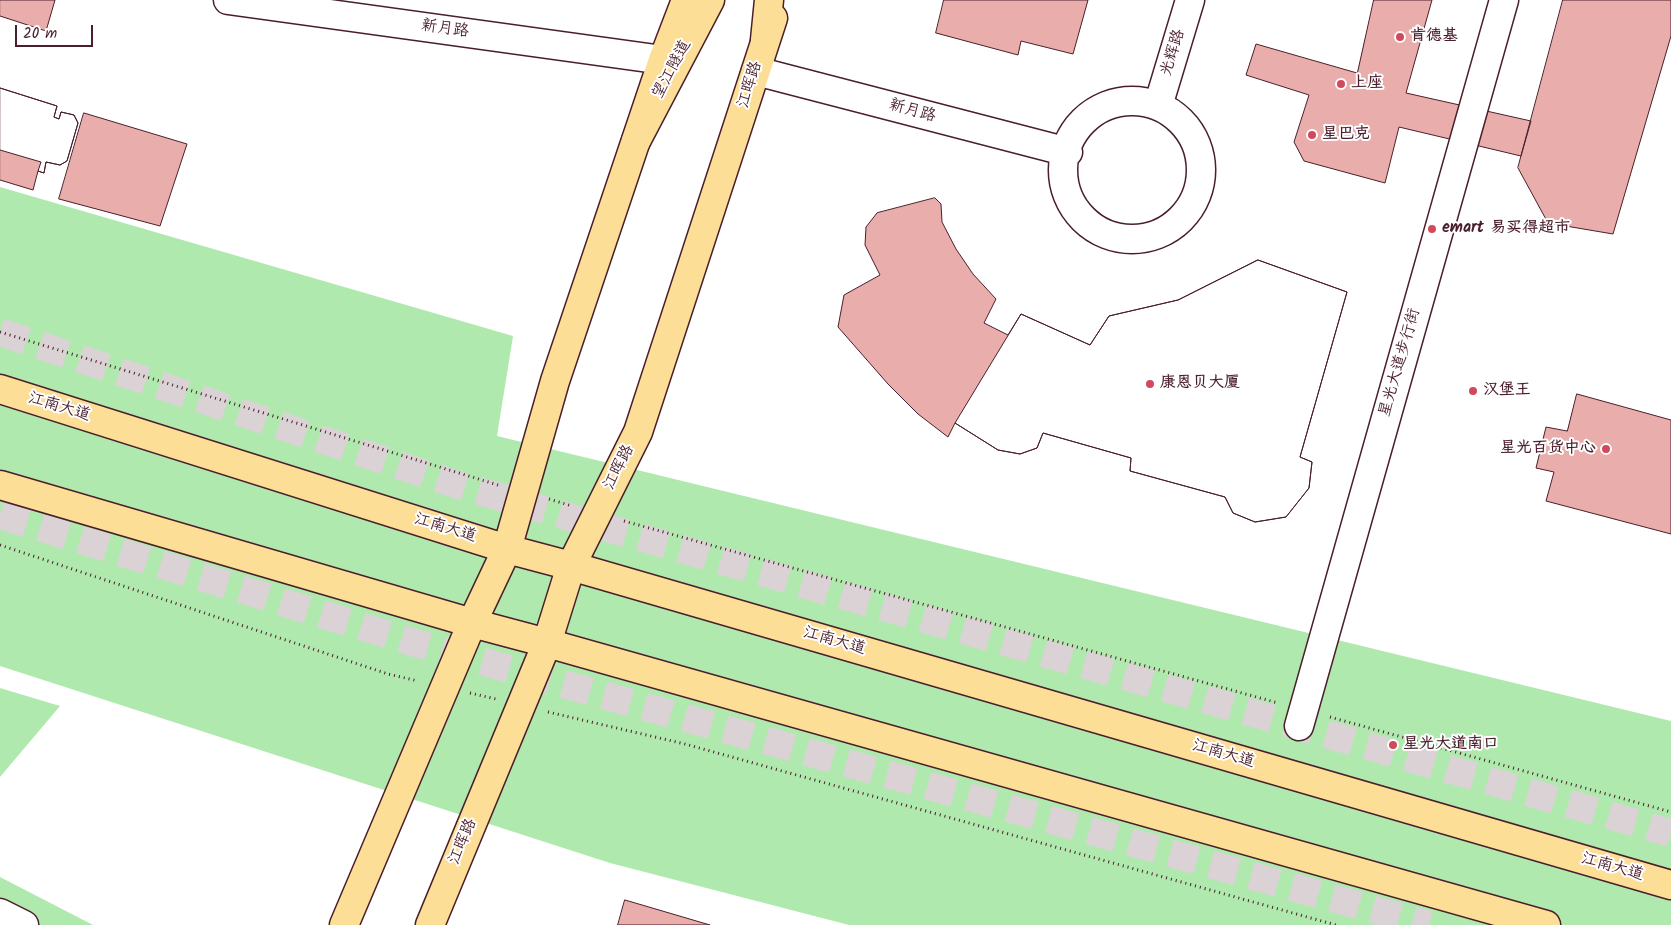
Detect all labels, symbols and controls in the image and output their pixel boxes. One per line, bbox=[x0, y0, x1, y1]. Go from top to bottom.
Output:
scale bar bbox=[18, 15, 95, 47]
street label: 新月路 bbox=[420, 17, 470, 43]
text: 20 m bbox=[23, 22, 57, 46]
street label: 光辉路 bbox=[1158, 27, 1190, 79]
place label: 肯德基 bbox=[1410, 27, 1458, 47]
marker: 肯德基 bbox=[1394, 31, 1406, 43]
street label: 望江隧道 bbox=[650, 37, 696, 103]
street label: 江晖路 bbox=[735, 59, 767, 111]
place label: 上座 bbox=[1351, 74, 1383, 94]
marker: 上座 bbox=[1335, 78, 1347, 90]
street label: 新月路 bbox=[886, 97, 938, 127]
place label: 星巴克 bbox=[1322, 125, 1370, 145]
marker: 星巴克 bbox=[1306, 129, 1318, 141]
place label: emart 易买得超市 bbox=[1442, 219, 1570, 239]
marker: emart 易买得超市 bbox=[1426, 223, 1438, 235]
street label: 星光大道步行街 bbox=[1376, 307, 1426, 419]
place label: 康恩贝大厦 bbox=[1160, 374, 1240, 394]
marker: 康恩贝大厦 bbox=[1144, 378, 1156, 390]
place label: 汉堡王 bbox=[1483, 381, 1531, 401]
marker: 汉堡王 bbox=[1467, 385, 1479, 397]
street label: 江南大道 bbox=[26, 389, 92, 427]
place label: 星光百货中心 bbox=[1500, 439, 1596, 459]
street label: 江晖路 bbox=[601, 442, 639, 494]
marker: 星光百货中心 bbox=[1600, 443, 1612, 455]
street label: 江南大道 bbox=[412, 510, 478, 548]
street label: 江南大道 bbox=[801, 624, 867, 660]
place label: 星光大道南口 bbox=[1403, 735, 1499, 755]
street label: 江南大道 bbox=[1190, 737, 1256, 773]
marker: 星光大道南口 bbox=[1387, 739, 1399, 751]
street label: 江晖路 bbox=[446, 816, 482, 868]
street label: 江南大道 bbox=[1579, 850, 1645, 886]

